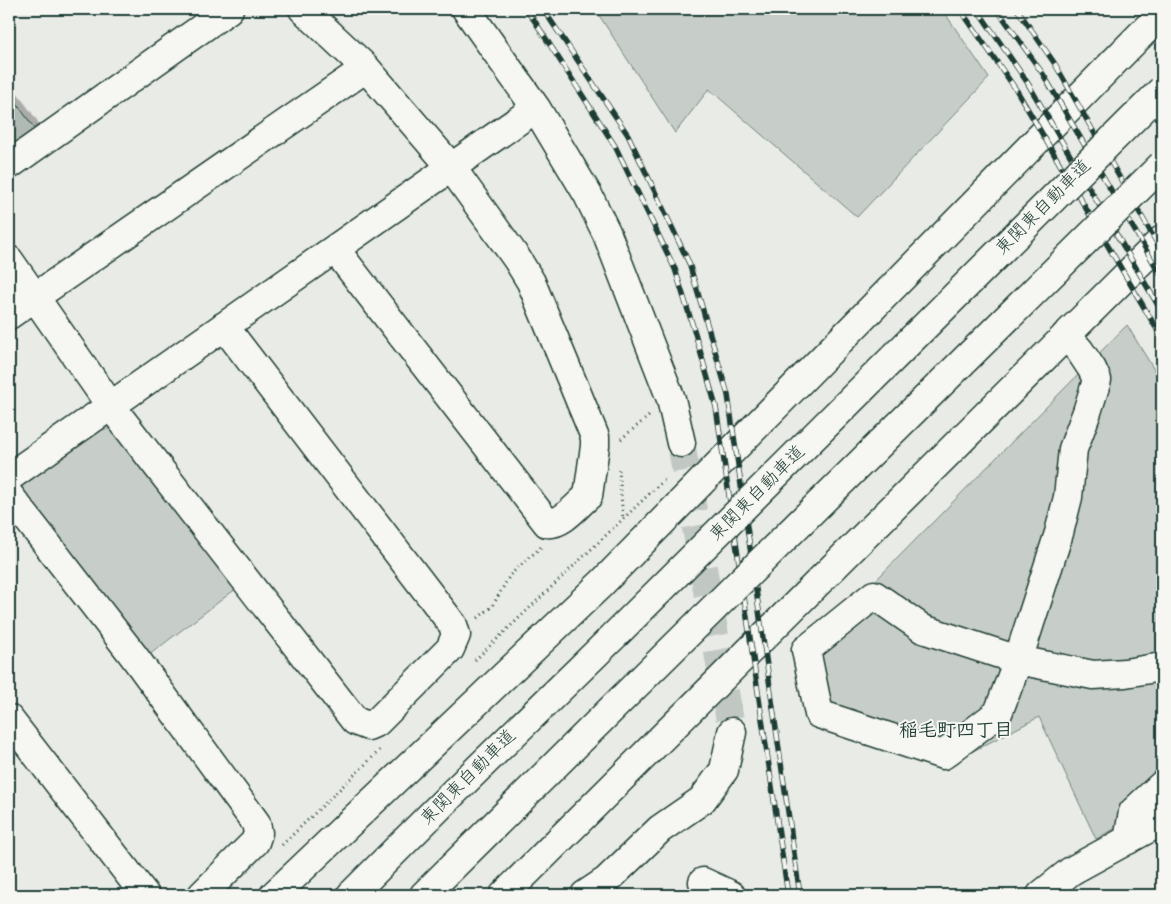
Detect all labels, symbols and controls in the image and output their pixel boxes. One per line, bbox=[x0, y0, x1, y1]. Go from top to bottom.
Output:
street label: 東関東自動車道 bbox=[990, 154, 1098, 262]
street label: 東関東自動車道 bbox=[704, 440, 812, 548]
district label: 稲毛町四丁目 bbox=[899, 718, 1013, 745]
street label: 東関東自動車道 bbox=[415, 724, 523, 832]

